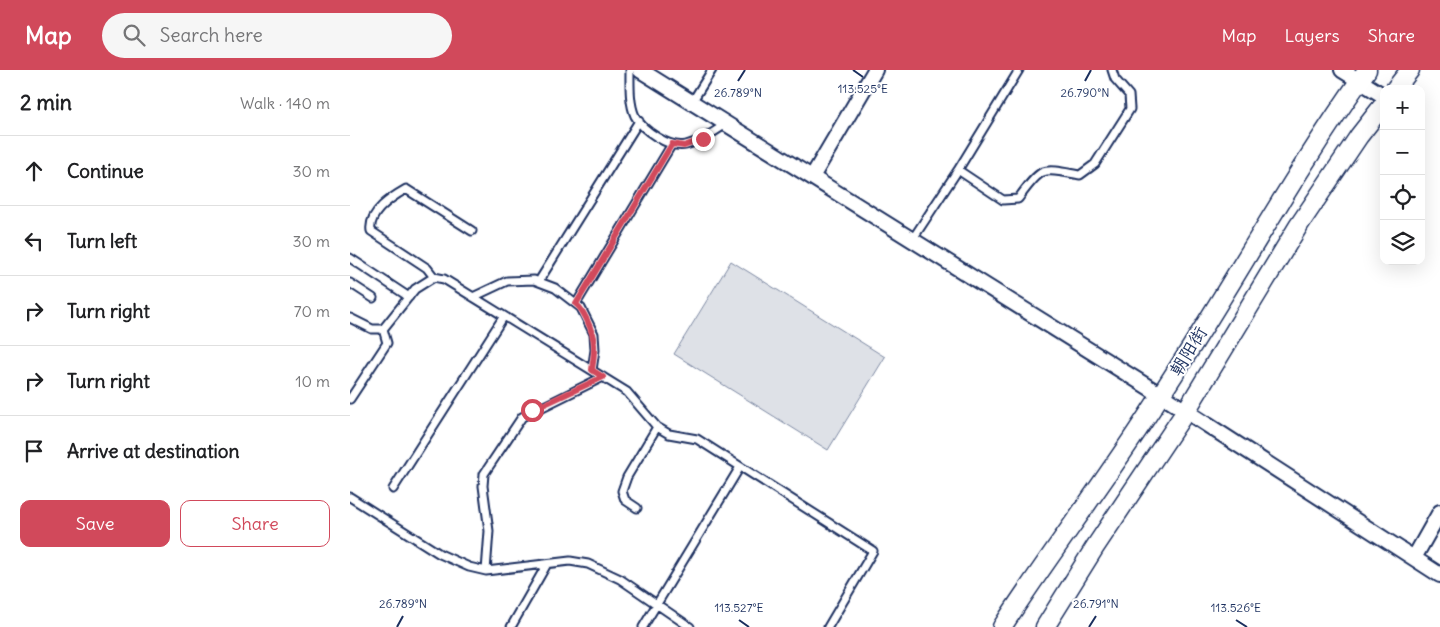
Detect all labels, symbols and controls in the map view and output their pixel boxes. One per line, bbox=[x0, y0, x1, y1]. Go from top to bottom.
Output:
search box bbox=[102, 13, 452, 58]
text: Map bbox=[25, 20, 72, 50]
icon: search bbox=[120, 21, 148, 49]
text: Search here bbox=[160, 23, 263, 47]
text: Map bbox=[1221, 24, 1256, 47]
text: Layers bbox=[1284, 24, 1340, 47]
text: Share bbox=[1368, 24, 1415, 47]
text: 113.525°E bbox=[838, 81, 888, 96]
text: 26.789°N bbox=[714, 85, 762, 100]
text: 26.790°N bbox=[1061, 85, 1109, 100]
map controls bbox=[1380, 85, 1425, 265]
button: + bbox=[1380, 85, 1425, 130]
text: 2 min bbox=[20, 89, 72, 116]
text: Walk · 140 m bbox=[240, 93, 330, 113]
route end bbox=[692, 128, 715, 151]
button: − bbox=[1380, 130, 1425, 175]
icon: ahead bbox=[20, 157, 48, 185]
text: Continue bbox=[67, 159, 144, 183]
text: 30 m bbox=[293, 161, 330, 181]
button: locate bbox=[1380, 175, 1425, 220]
button: layers bbox=[1380, 220, 1425, 265]
icon: left bbox=[20, 227, 48, 255]
text: Turn left bbox=[67, 229, 137, 253]
text: 30 m bbox=[293, 231, 330, 251]
icon: right bbox=[20, 297, 48, 325]
text: Turn right bbox=[67, 299, 150, 323]
text: 70 m bbox=[294, 301, 330, 321]
street label: 朝阳街 bbox=[1164, 322, 1212, 380]
icon: right bbox=[20, 367, 48, 395]
text: Turn right bbox=[67, 369, 150, 393]
text: 10 m bbox=[295, 371, 330, 391]
route start bbox=[521, 399, 544, 422]
icon: arrive bbox=[20, 437, 48, 465]
text: Arrive at destination bbox=[67, 439, 240, 463]
button: Save bbox=[20, 500, 170, 547]
button: Share bbox=[180, 500, 330, 547]
text: 26.789°N bbox=[379, 596, 427, 611]
text: 26.791°N bbox=[1073, 596, 1119, 611]
text: 113.527°E bbox=[714, 600, 764, 615]
text: 113.526°E bbox=[1211, 600, 1261, 615]

